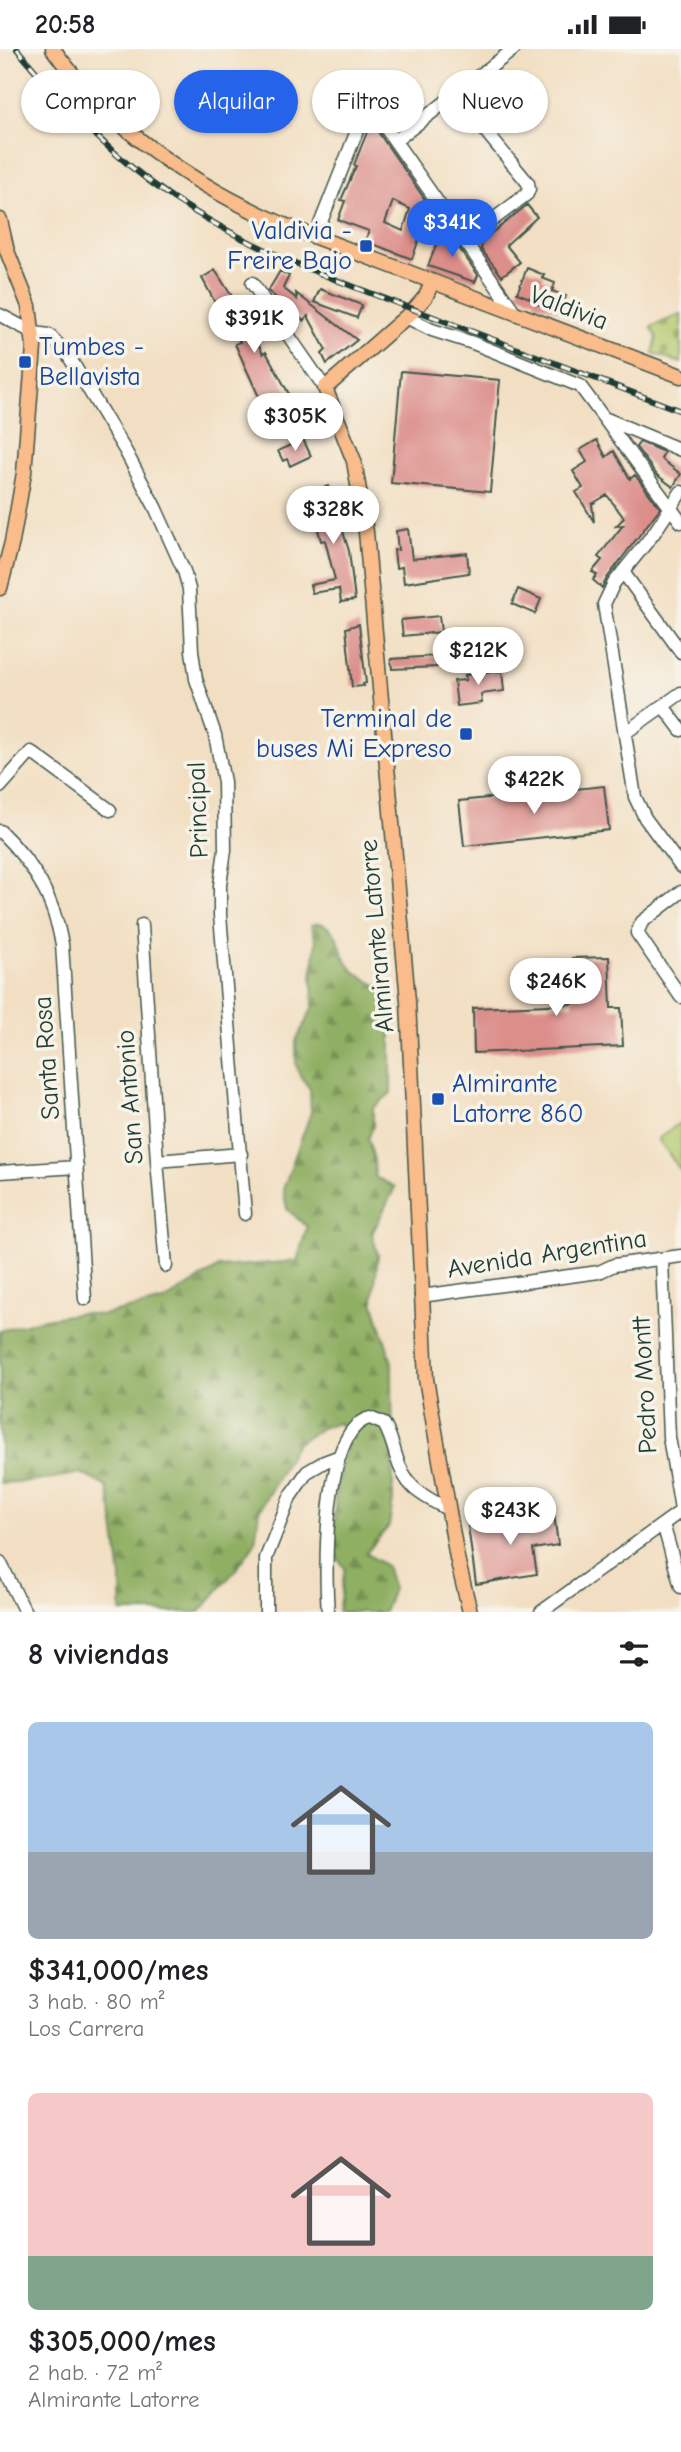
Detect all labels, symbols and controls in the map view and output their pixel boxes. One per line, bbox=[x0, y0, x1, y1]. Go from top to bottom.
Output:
text: 20:58 bbox=[35, 10, 95, 40]
chip: Comprar bbox=[21, 70, 160, 133]
chip: Alquilar bbox=[174, 70, 298, 133]
chip: Filtros bbox=[312, 70, 424, 133]
chip: Nuevo bbox=[438, 70, 548, 133]
pin: $341K bbox=[403, 199, 501, 259]
text: $341K bbox=[423, 208, 481, 235]
place label: Valdivia - Freire Bajo bbox=[227, 216, 352, 276]
marker: Valdivia - Freire Bajo bbox=[358, 238, 374, 254]
street label: Valdivia bbox=[526, 279, 612, 337]
pin: $391K bbox=[205, 295, 303, 355]
text: $391K bbox=[224, 304, 284, 331]
place label: Tumbes - Bellavista bbox=[39, 332, 144, 392]
marker: Tumbes - Bellavista bbox=[17, 354, 33, 370]
pin: $305K bbox=[246, 393, 344, 453]
text: $305K bbox=[263, 402, 327, 429]
pin: $328K bbox=[284, 487, 382, 546]
text: $328K bbox=[302, 495, 364, 522]
pin: $212K bbox=[429, 627, 527, 687]
text: $212K bbox=[449, 636, 507, 663]
place label: Terminal de buses Mi Expreso bbox=[256, 704, 452, 764]
marker: Terminal de buses Mi Expreso bbox=[458, 726, 474, 742]
pin: $422K bbox=[485, 757, 583, 816]
street label: Principal bbox=[181, 761, 215, 859]
text: $422K bbox=[504, 765, 564, 792]
street label: Almirante Latorre bbox=[354, 838, 400, 1034]
pin: $246K bbox=[507, 958, 605, 1018]
text: $246K bbox=[526, 967, 586, 994]
street label: Santa Rosa bbox=[28, 995, 66, 1121]
street label: San Antonio bbox=[110, 1029, 150, 1165]
place label: Almirante Latorre 860 bbox=[452, 1069, 584, 1129]
marker: Almirante Latorre 860 bbox=[430, 1091, 446, 1107]
street label: Avenida Argentina bbox=[445, 1223, 649, 1285]
street label: Pedro Montt bbox=[626, 1314, 664, 1454]
pin: $243K bbox=[461, 1487, 559, 1547]
text: $243K bbox=[480, 1496, 540, 1523]
icon: filters bbox=[615, 1635, 653, 1673]
text: 8 viviendas bbox=[28, 1637, 169, 1672]
icon: home bbox=[278, 1767, 404, 1893]
text: $341,000/mes bbox=[28, 1953, 208, 1988]
text: 3 hab. · 80 m² bbox=[28, 1988, 164, 2015]
text: Los Carrera bbox=[28, 2015, 144, 2042]
icon: home bbox=[278, 2138, 404, 2264]
text: $305,000/mes bbox=[28, 2324, 216, 2359]
text: 2 hab. · 72 m² bbox=[28, 2359, 162, 2386]
text: Almirante Latorre bbox=[28, 2386, 199, 2413]

